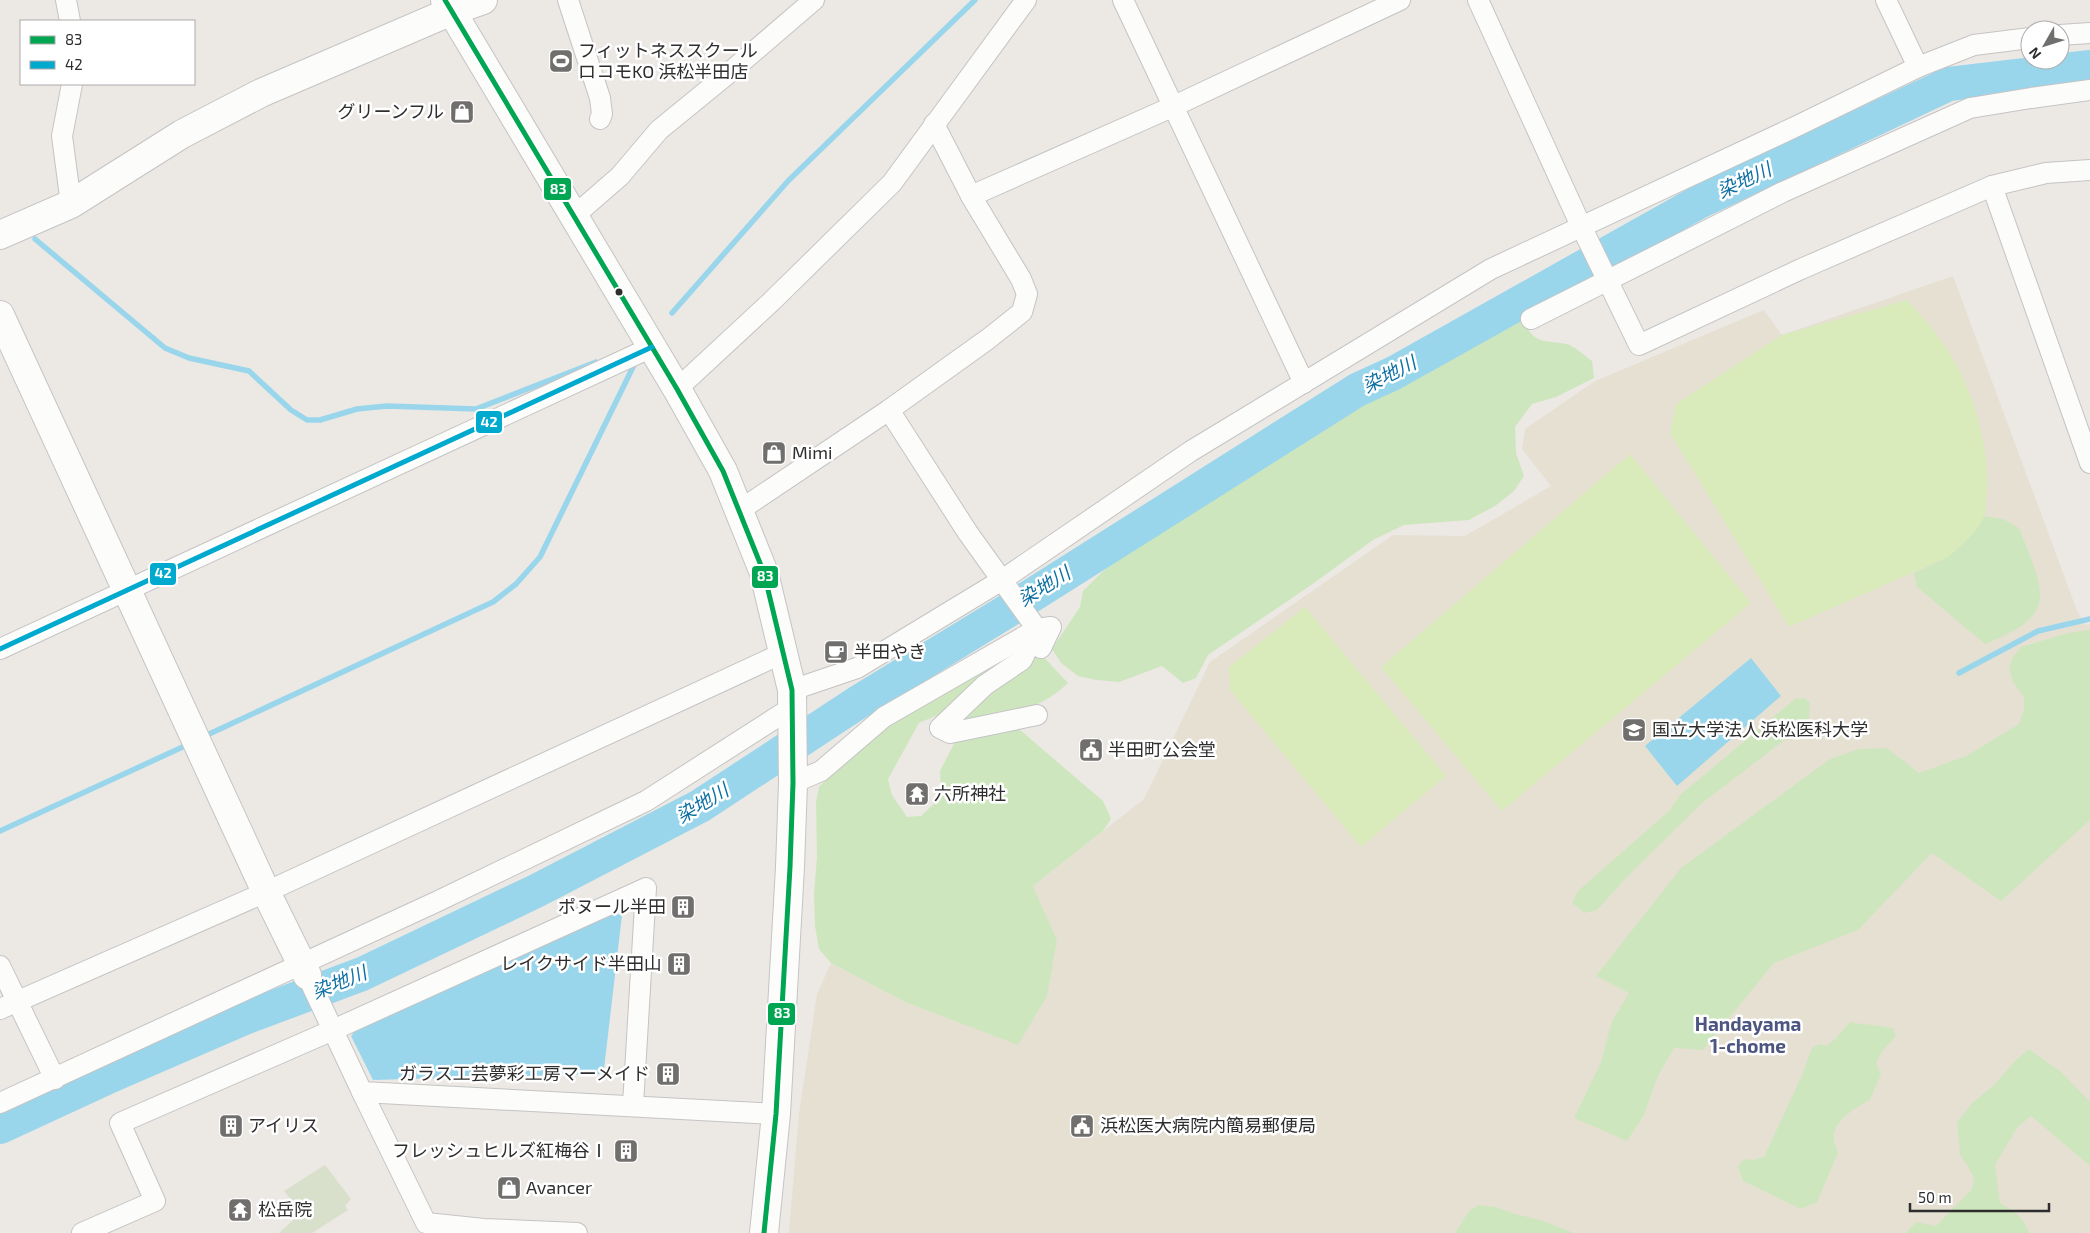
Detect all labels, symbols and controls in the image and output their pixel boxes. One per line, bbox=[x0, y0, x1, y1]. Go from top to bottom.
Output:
legend bbox=[20, 20, 195, 85]
north arrow bbox=[2020, 20, 2070, 70]
text: 83 bbox=[65, 30, 82, 48]
place label: フィットネススクール ロコモKO 浜松半田店 bbox=[578, 39, 758, 82]
text: N bbox=[2025, 44, 2044, 63]
sports icon: フィットネススクール ロコモKO 浜松半田店 bbox=[548, 48, 574, 74]
text: 42 bbox=[65, 55, 83, 73]
shop icon: グリーンフル bbox=[449, 99, 475, 125]
place label: グリーンフル bbox=[337, 100, 444, 122]
water label: 染地川 bbox=[1713, 156, 1776, 202]
line badge: 83 bbox=[543, 177, 572, 201]
text: 83 bbox=[550, 180, 566, 197]
unlabelled marker bbox=[614, 287, 624, 297]
water label: 染地川 bbox=[1358, 349, 1421, 397]
line badge: 42 bbox=[475, 410, 503, 434]
text: 42 bbox=[480, 413, 498, 430]
shop icon: Mimi bbox=[761, 440, 787, 466]
place label: Mimi bbox=[792, 441, 832, 463]
water label: 染地川 bbox=[1013, 560, 1076, 610]
line badge: 42 bbox=[149, 562, 177, 586]
text: 42 bbox=[154, 564, 172, 581]
line badge: 83 bbox=[751, 565, 779, 589]
text: 83 bbox=[757, 567, 773, 584]
cafe icon: 半田やき bbox=[823, 639, 849, 665]
place label: 半田やき bbox=[854, 640, 926, 662]
school or university icon: 国立大学法人浜松医科大学 bbox=[1621, 717, 1647, 743]
place label: 国立大学法人浜松医科大学 bbox=[1652, 718, 1868, 740]
public building icon: 半田町公会堂 bbox=[1078, 737, 1104, 763]
place label: 半田町公会堂 bbox=[1108, 738, 1216, 760]
water label: 染地川 bbox=[671, 777, 734, 827]
temple icon: 六所神社 bbox=[904, 781, 930, 807]
place label: 六所神社 bbox=[934, 782, 1006, 804]
building icon: ポヌール半田 bbox=[670, 894, 696, 920]
place label: ポヌール半田 bbox=[558, 895, 666, 917]
building icon: レイクサイド半田山 bbox=[666, 951, 692, 977]
place label: レイクサイド半田山 bbox=[500, 952, 662, 974]
water label: 染地川 bbox=[308, 959, 371, 1003]
line badge: 83 bbox=[767, 1002, 796, 1026]
text: 83 bbox=[774, 1004, 790, 1021]
district label: Handayama 1-chome bbox=[1695, 1012, 1801, 1057]
building icon: ガラス工芸夢彩工房マーメイド bbox=[655, 1061, 681, 1087]
place label: ガラス工芸夢彩工房マーメイド bbox=[399, 1062, 650, 1084]
building icon: アイリス bbox=[218, 1113, 244, 1139]
public building icon: 浜松医大病院内簡易郵便局 bbox=[1069, 1113, 1095, 1139]
place label: アイリス bbox=[248, 1114, 319, 1136]
place label: 浜松医大病院内簡易郵便局 bbox=[1100, 1114, 1316, 1136]
building icon: フレッシュヒルズ紅梅谷Ⅰ bbox=[613, 1138, 639, 1164]
place label: フレッシュヒルズ紅梅谷Ⅰ bbox=[392, 1139, 608, 1161]
shop icon: Avancer bbox=[496, 1175, 522, 1201]
place label: Avancer bbox=[526, 1176, 592, 1198]
scale bar bbox=[1910, 1180, 2049, 1212]
text: 50 m bbox=[1918, 1188, 1952, 1206]
temple icon: 松岳院 bbox=[227, 1197, 253, 1223]
place label: 松岳院 bbox=[258, 1198, 312, 1220]

